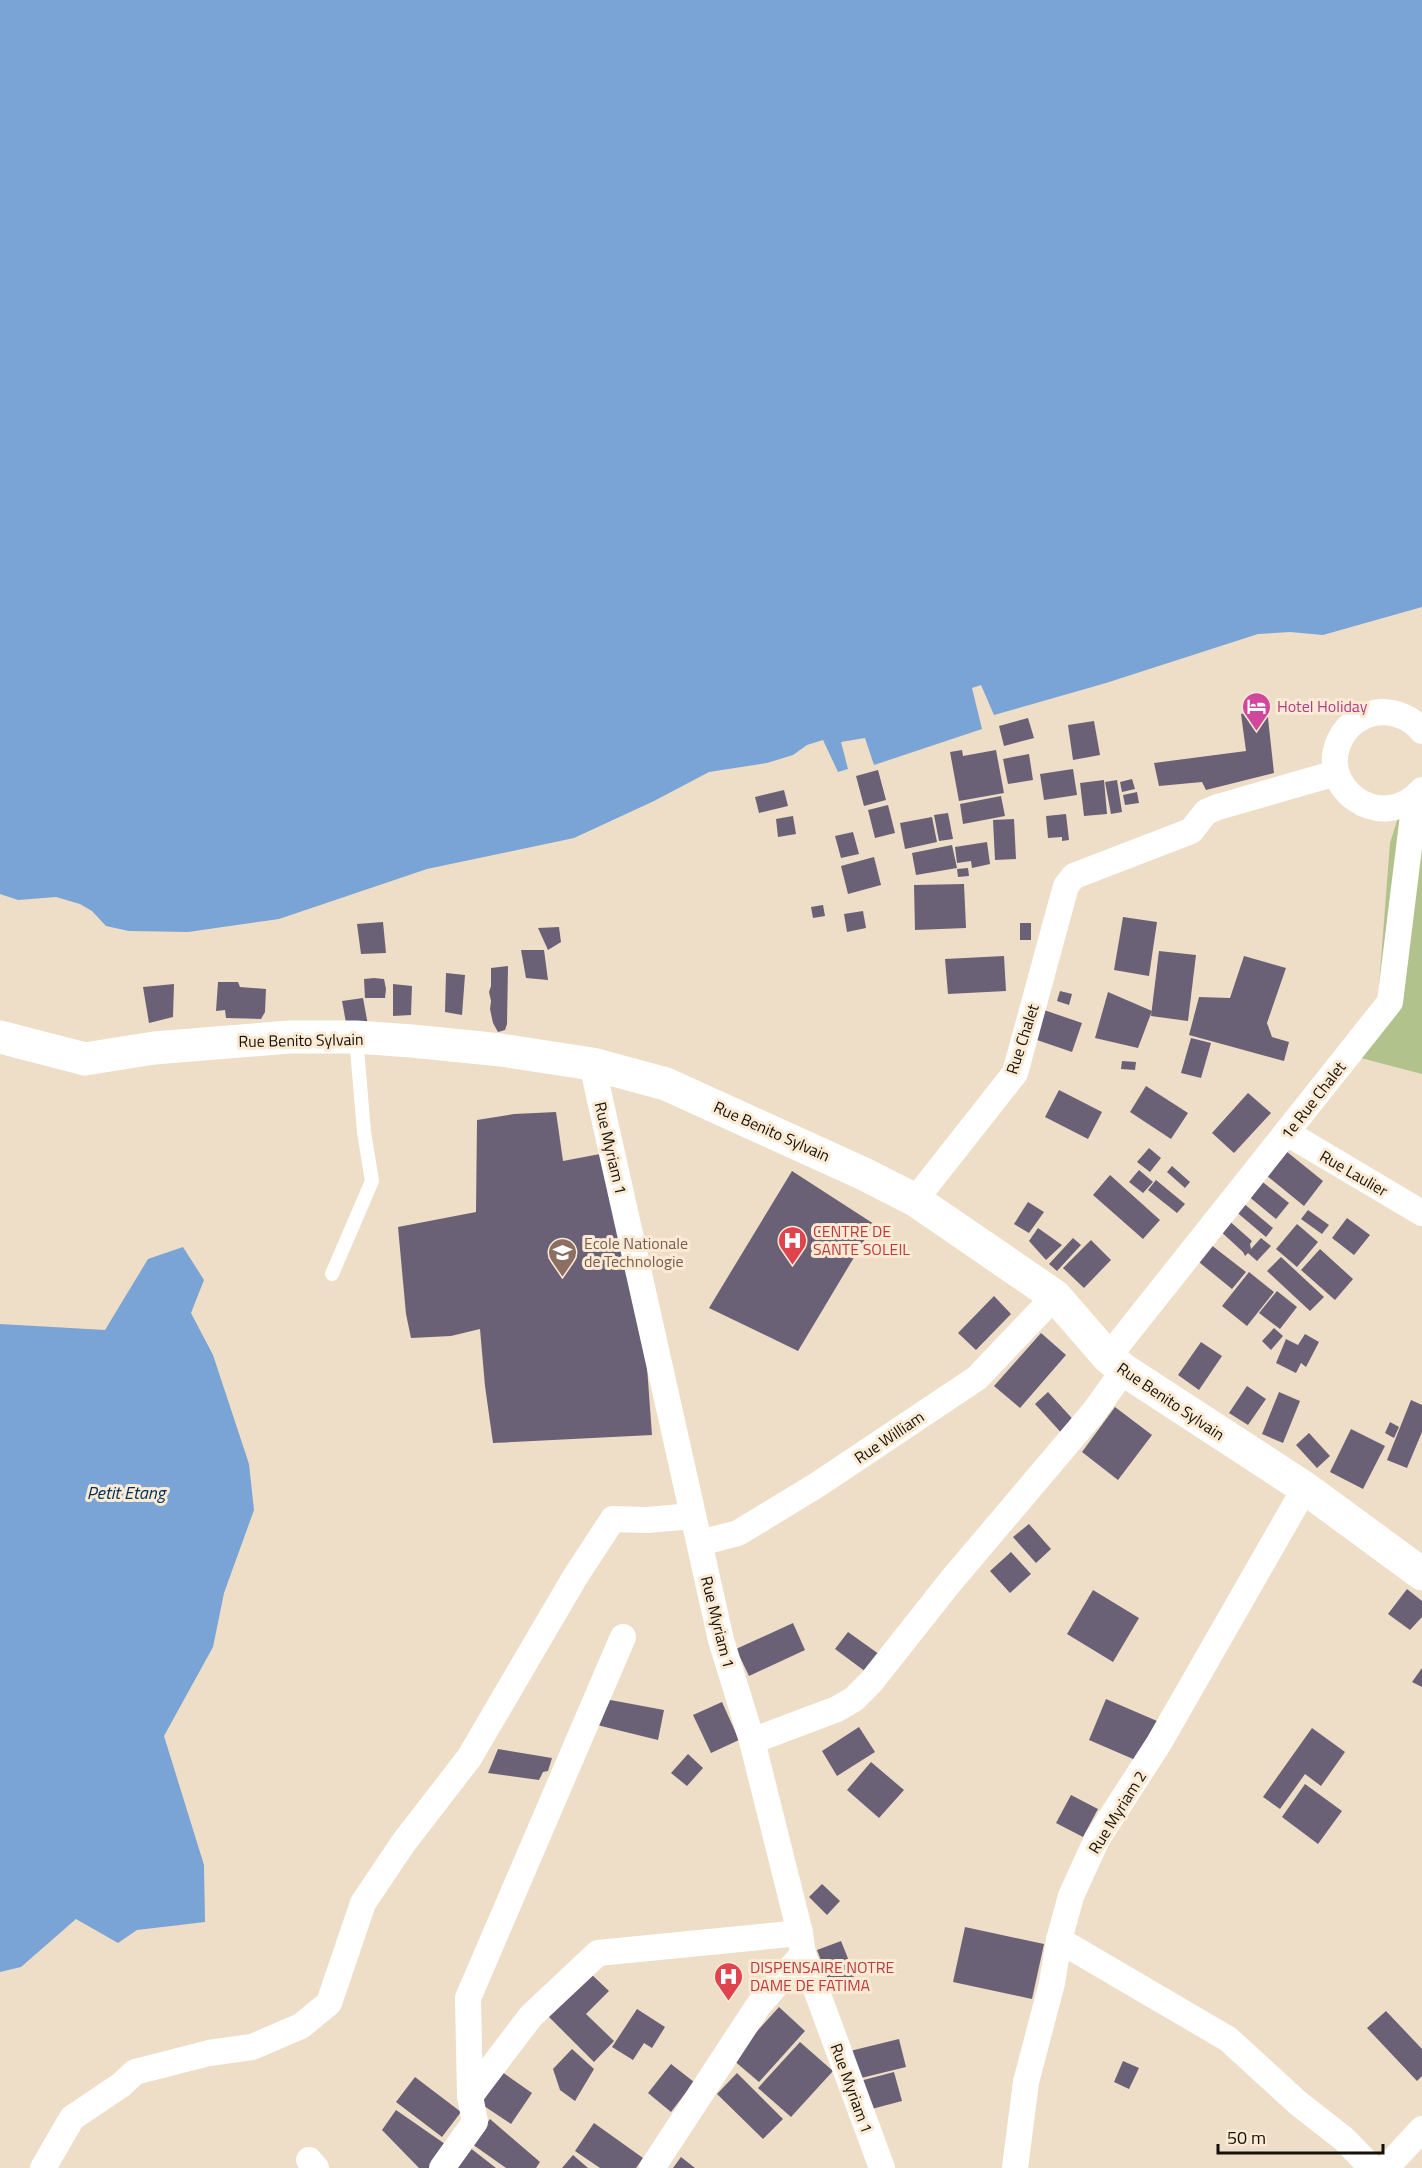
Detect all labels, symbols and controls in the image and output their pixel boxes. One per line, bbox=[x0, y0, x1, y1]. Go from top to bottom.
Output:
hotel icon: Hotel Holiday bbox=[1240, 690, 1272, 732]
place label: Hotel Holiday bbox=[1277, 694, 1368, 718]
street label: Rue Chalet bbox=[999, 1000, 1045, 1077]
street label: Rue Benito Sylvain bbox=[238, 1027, 364, 1053]
street label: 1e Rue Chalet bbox=[1275, 1056, 1351, 1144]
street label: Rue Benito Sylvain bbox=[710, 1095, 834, 1167]
street label: Rue Myriam 1 bbox=[589, 1100, 633, 1196]
street label: Rue Laulier bbox=[1316, 1144, 1393, 1202]
place label: CENTRE DE SANTE SOLEIL bbox=[813, 1219, 910, 1261]
hospital icon: CENTRE DE SANTE SOLEIL bbox=[776, 1224, 808, 1266]
place label: Ecole Nationale de Technologie bbox=[584, 1231, 688, 1273]
school or university icon: Ecole Nationale de Technologie bbox=[547, 1236, 579, 1278]
street label: Rue Benito Sylvain bbox=[1112, 1356, 1230, 1446]
street label: Rue William bbox=[849, 1405, 929, 1469]
water label: Petit Etang bbox=[87, 1479, 168, 1506]
street label: Rue Myriam 1 bbox=[695, 1574, 741, 1670]
street label: Rue Myriam 2 bbox=[1082, 1766, 1152, 1858]
place label: DISPENSAIRE NOTRE DAME DE FATIMA bbox=[750, 1955, 895, 1997]
hospital icon: DISPENSAIRE NOTRE DAME DE FATIMA bbox=[713, 1960, 745, 2002]
street label: Rue Myriam 1 bbox=[825, 2040, 879, 2136]
scale bar bbox=[1218, 2117, 1383, 2155]
text: 50 m bbox=[1227, 2124, 1266, 2151]

